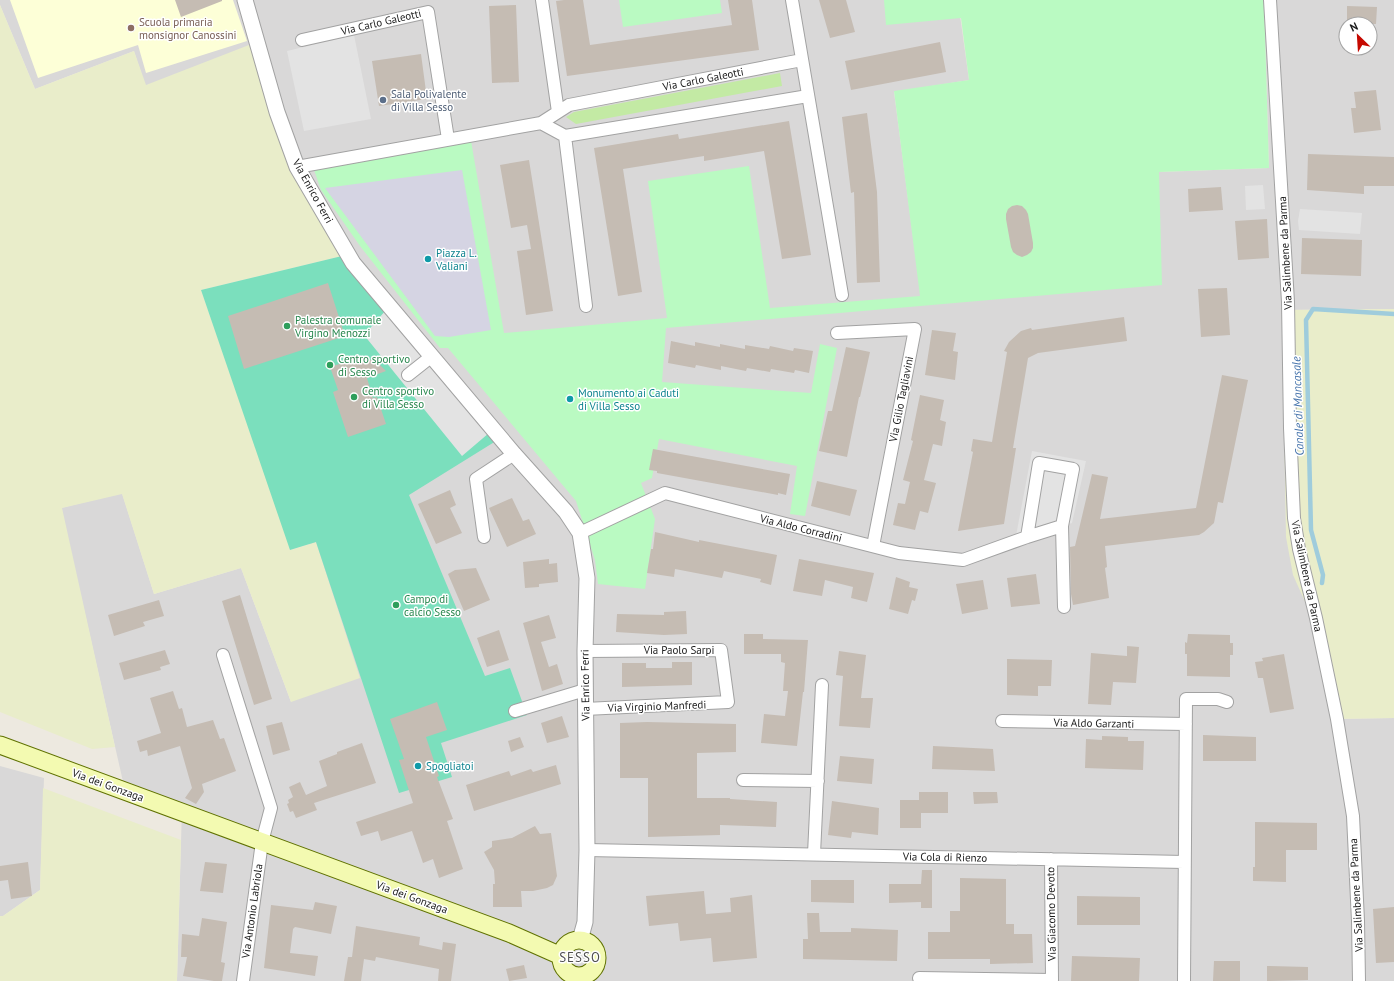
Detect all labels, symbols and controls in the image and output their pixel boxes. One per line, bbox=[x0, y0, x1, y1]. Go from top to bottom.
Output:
street label: Via Carlo Galeotti bbox=[338, 6, 423, 38]
place label: Scuola primaria monsignor Canossini bbox=[139, 15, 237, 42]
north arrow bbox=[1338, 16, 1378, 56]
text: N bbox=[1348, 19, 1360, 35]
marker: Scuola primaria monsignor Canossini bbox=[126, 23, 136, 33]
street label: Via Carlo Galeotti bbox=[660, 64, 745, 94]
place label: Sala Polivalente di Villa Sesso bbox=[391, 87, 467, 114]
marker: Sala Polivalente di Villa Sesso bbox=[378, 95, 388, 105]
street label: Via Enrico Ferri bbox=[289, 155, 336, 226]
street label: Via Salimbene da Parma bbox=[1275, 196, 1295, 311]
place label: Piazza L. Valiani bbox=[435, 246, 477, 273]
marker: Piazza L. Valiani bbox=[423, 254, 433, 264]
place label: Palestra comunale Virgino Menozzi bbox=[294, 313, 382, 340]
marker: Palestra comunale Virgino Menozzi bbox=[282, 321, 292, 331]
place label: Centro sportivo di Sesso bbox=[338, 352, 410, 379]
street label: Via Gilio Tagliavini bbox=[886, 355, 916, 444]
water label: Canale di Mancasale bbox=[1288, 356, 1307, 456]
marker: Centro sportivo di Sesso bbox=[325, 360, 335, 370]
place label: Centro sportivo di Villa Sesso bbox=[362, 384, 434, 411]
place label: Monumento ai Caduti di Villa Sesso bbox=[578, 386, 679, 413]
marker: Centro sportivo di Villa Sesso bbox=[349, 392, 359, 402]
marker: Monumento ai Caduti di Villa Sesso bbox=[565, 394, 575, 404]
street label: Via Aldo Corradini bbox=[757, 511, 844, 545]
street label: Via Salimbene da Parma bbox=[1288, 518, 1326, 633]
place label: Campo di calcio Sesso bbox=[404, 592, 461, 619]
marker: Campo di calcio Sesso bbox=[391, 600, 401, 610]
street label: Via Paolo Sarpi bbox=[643, 643, 714, 657]
street label: Via Enrico Ferri bbox=[577, 649, 593, 722]
street label: Via Virginio Manfredi bbox=[606, 697, 707, 715]
street label: Via Aldo Garzanti bbox=[1053, 715, 1134, 731]
place label: Spogliatoi bbox=[426, 759, 474, 773]
marker: Spogliatoi bbox=[413, 761, 423, 771]
street label: Via dei Gonzaga bbox=[69, 765, 146, 804]
street label: Via Salimbene da Parma bbox=[1346, 838, 1366, 953]
street label: Via Cola di Rienzo bbox=[902, 849, 987, 865]
street label: Via Antonio Labriola bbox=[238, 863, 266, 960]
street label: Via Giacomo Devoto bbox=[1043, 867, 1059, 962]
street label: Via dei Gonzaga bbox=[373, 877, 450, 916]
district label: SESSO bbox=[559, 949, 601, 966]

